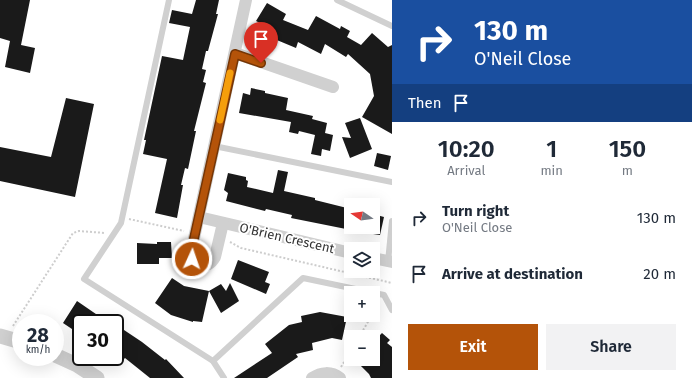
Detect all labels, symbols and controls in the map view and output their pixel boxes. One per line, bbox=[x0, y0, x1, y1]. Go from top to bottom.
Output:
text: 130 m bbox=[474, 14, 548, 47]
icon: right bbox=[408, 16, 460, 68]
pin bbox=[244, 22, 278, 63]
icon: arrive bbox=[250, 28, 272, 50]
text: O'Neil Close bbox=[474, 48, 571, 70]
icon: arrive bbox=[450, 92, 472, 114]
text: Then bbox=[408, 94, 442, 112]
text: 10:20 bbox=[438, 135, 495, 163]
text: 1 bbox=[546, 135, 557, 163]
text: 150 bbox=[609, 135, 646, 163]
text: Arrival bbox=[447, 163, 485, 178]
text: min bbox=[540, 163, 563, 178]
text: m bbox=[622, 163, 633, 178]
north arrow bbox=[344, 198, 380, 234]
map controls bbox=[344, 198, 380, 366]
text: Turn right bbox=[442, 202, 509, 220]
icon: right bbox=[408, 207, 430, 229]
text: 130 m bbox=[637, 209, 676, 227]
street label: O'Brien Crescent bbox=[238, 220, 336, 256]
text: O'Neil Close bbox=[442, 220, 512, 235]
position arrow bbox=[171, 238, 213, 280]
button: layers bbox=[344, 242, 380, 278]
icon: arrive bbox=[408, 263, 430, 285]
text: Arrive at destination bbox=[442, 265, 583, 283]
text: 20 m bbox=[643, 265, 676, 283]
button: + bbox=[344, 286, 380, 322]
speed limit sign: 30 bbox=[72, 314, 124, 366]
text: 28 bbox=[27, 323, 49, 347]
button: Exit bbox=[408, 324, 538, 370]
button: Share bbox=[546, 324, 676, 370]
button: − bbox=[344, 330, 380, 366]
text: km/h bbox=[26, 344, 50, 356]

